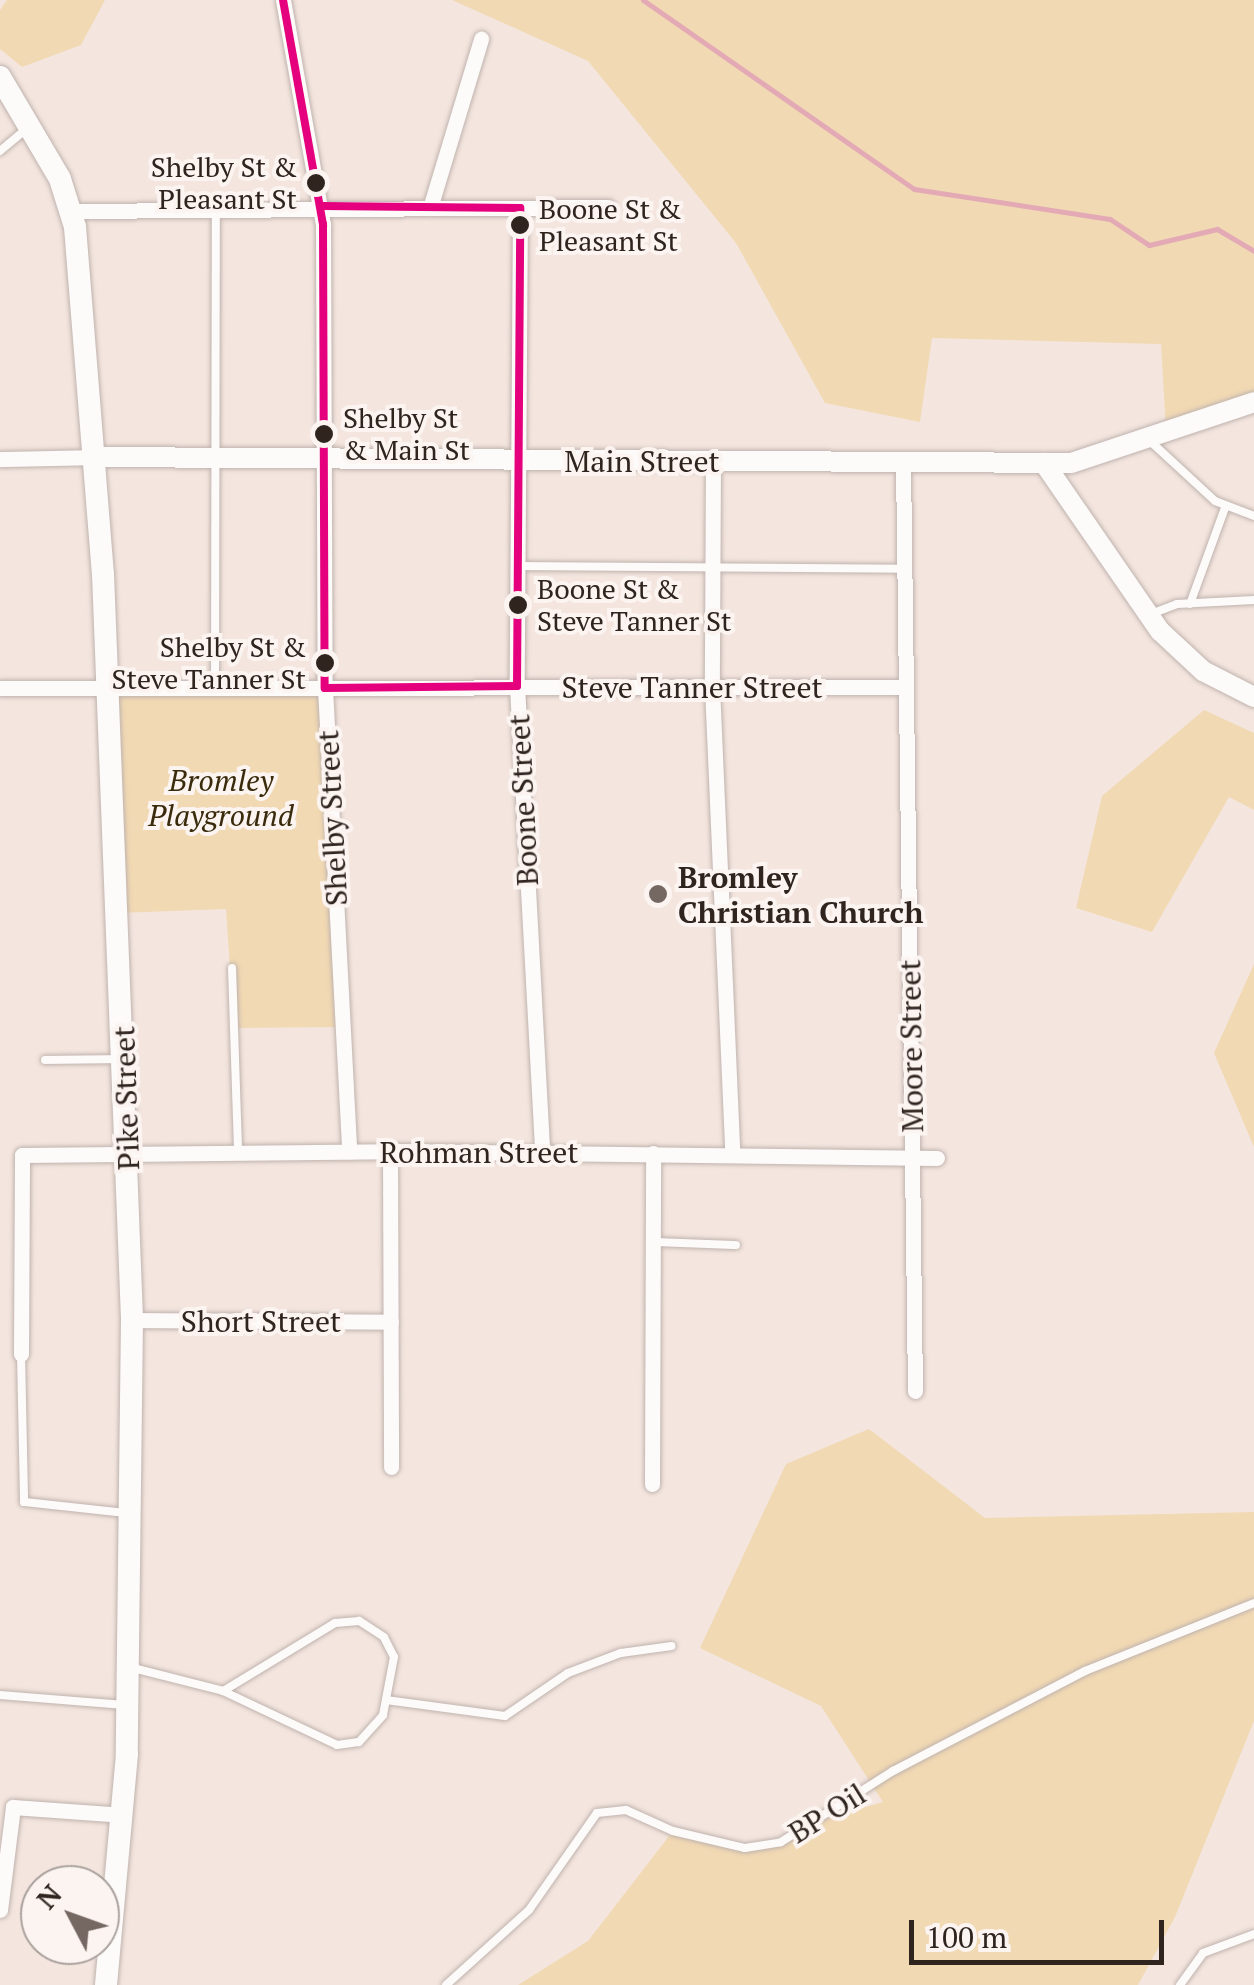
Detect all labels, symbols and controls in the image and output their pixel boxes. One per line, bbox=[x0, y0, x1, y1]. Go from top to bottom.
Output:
place label: Shelby St & Pleasant St bbox=[151, 150, 297, 216]
marker: Shelby St & Pleasant St bbox=[306, 173, 326, 193]
place label: Boone St & Pleasant St bbox=[539, 192, 681, 258]
marker: Boone St & Pleasant St bbox=[510, 215, 530, 235]
place label: Shelby St & Main St bbox=[343, 401, 470, 467]
marker: Shelby St & Main St bbox=[314, 424, 334, 444]
street label: Main Street bbox=[564, 443, 720, 479]
place label: Boone St & Steve Tanner St bbox=[537, 572, 731, 638]
marker: Boone St & Steve Tanner St bbox=[508, 595, 528, 615]
place label: Shelby St & Steve Tanner St bbox=[112, 630, 306, 696]
marker: Shelby St & Steve Tanner St bbox=[315, 653, 335, 673]
street label: Steve Tanner Street bbox=[561, 669, 823, 705]
street label: Boone Street bbox=[501, 713, 545, 887]
street label: Shelby Street bbox=[309, 729, 355, 907]
park label: Bromley Playground bbox=[148, 762, 294, 832]
place label: Bromley Christian Church bbox=[678, 859, 923, 930]
marker: Bromley Christian Church bbox=[647, 883, 669, 905]
street label: Moore Street bbox=[891, 959, 931, 1133]
street label: Pike Street bbox=[105, 1025, 147, 1171]
street label: Rohman Street bbox=[380, 1134, 578, 1170]
street label: Short Street bbox=[181, 1303, 341, 1339]
street label: BP Oil bbox=[782, 1776, 872, 1850]
north arrow bbox=[20, 1865, 120, 1965]
text: N bbox=[28, 1876, 69, 1916]
scale bar bbox=[914, 1900, 1169, 1962]
text: 100 m bbox=[926, 1917, 1007, 1957]

